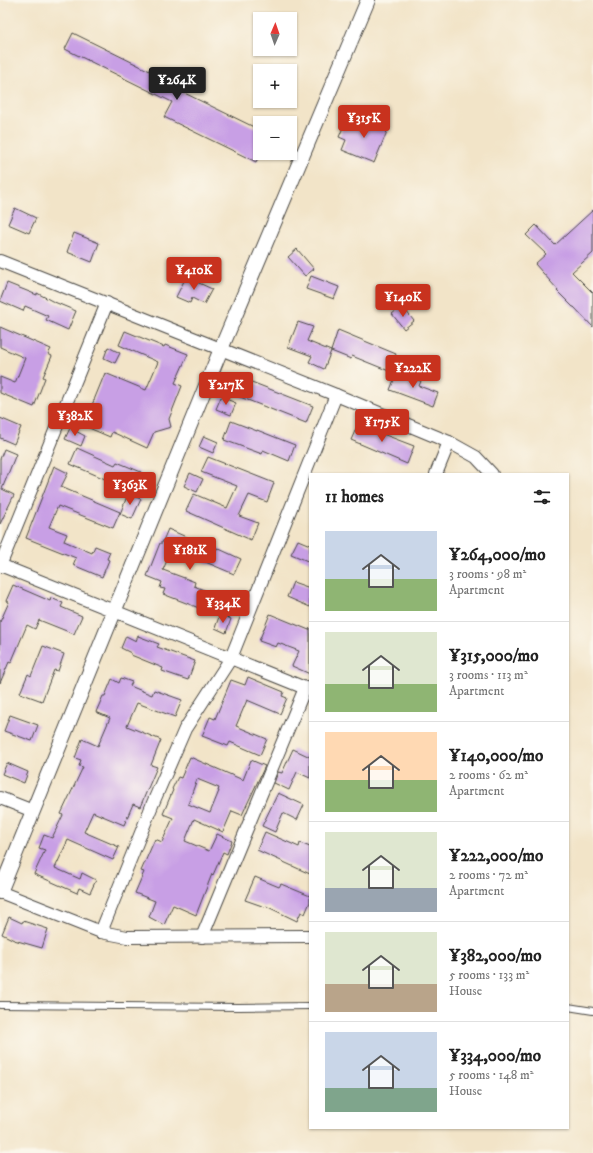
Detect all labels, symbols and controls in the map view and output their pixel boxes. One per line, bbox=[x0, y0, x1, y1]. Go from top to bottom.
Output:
north arrow bbox=[253, 12, 297, 56]
map controls bbox=[253, 12, 297, 160]
button: + bbox=[253, 64, 297, 108]
pin: ¥264K bbox=[149, 67, 205, 101]
text: ¥264K bbox=[158, 72, 196, 88]
pin: ¥315K bbox=[336, 105, 392, 139]
text: ¥315K bbox=[347, 110, 381, 126]
button: − bbox=[253, 116, 297, 160]
pin: ¥410K bbox=[166, 257, 222, 291]
text: ¥410K bbox=[175, 262, 213, 278]
pin: ¥140K bbox=[375, 284, 431, 318]
text: ¥140K bbox=[384, 289, 422, 305]
pin: ¥222K bbox=[385, 355, 441, 389]
text: ¥222K bbox=[394, 360, 432, 376]
pin: ¥217K bbox=[198, 372, 254, 406]
text: ¥217K bbox=[208, 377, 244, 393]
pin: ¥382K bbox=[47, 403, 103, 437]
text: ¥382K bbox=[57, 408, 93, 424]
pin: ¥175K bbox=[354, 409, 410, 443]
text: ¥175K bbox=[364, 414, 400, 430]
pin: ¥363K bbox=[102, 472, 158, 506]
text: ¥363K bbox=[113, 477, 147, 493]
text: 11 homes bbox=[325, 486, 384, 508]
icon: filters bbox=[531, 486, 553, 508]
pin: ¥181K bbox=[162, 537, 218, 571]
text: ¥181K bbox=[173, 542, 207, 558]
text: ¥264,000/mo bbox=[449, 544, 545, 566]
icon: home bbox=[357, 547, 405, 595]
text: 3 rooms · 98 m² bbox=[449, 566, 526, 582]
text: Apartment bbox=[449, 582, 504, 598]
pin: ¥334K bbox=[195, 590, 251, 624]
text: ¥334K bbox=[205, 595, 241, 611]
text: ¥315,000/mo bbox=[449, 645, 538, 667]
icon: home bbox=[357, 648, 405, 696]
text: 3 rooms · 113 m² bbox=[449, 667, 528, 683]
text: Apartment bbox=[449, 683, 504, 699]
text: ¥140,000/mo bbox=[449, 745, 543, 767]
icon: home bbox=[357, 748, 405, 796]
text: 2 rooms · 62 m² bbox=[449, 767, 528, 783]
text: Apartment bbox=[449, 783, 504, 799]
text: ¥222,000/mo bbox=[449, 845, 543, 867]
icon: home bbox=[357, 848, 405, 896]
text: 2 rooms · 72 m² bbox=[449, 867, 528, 883]
text: Apartment bbox=[449, 883, 504, 899]
text: ¥382,000/mo bbox=[449, 945, 541, 967]
icon: home bbox=[357, 948, 405, 996]
text: 5 rooms · 133 m² bbox=[449, 967, 529, 983]
text: House bbox=[449, 983, 482, 999]
text: ¥334,000/mo bbox=[449, 1045, 541, 1067]
icon: home bbox=[357, 1048, 405, 1096]
text: 5 rooms · 148 m² bbox=[449, 1067, 534, 1083]
text: House bbox=[449, 1083, 482, 1099]

